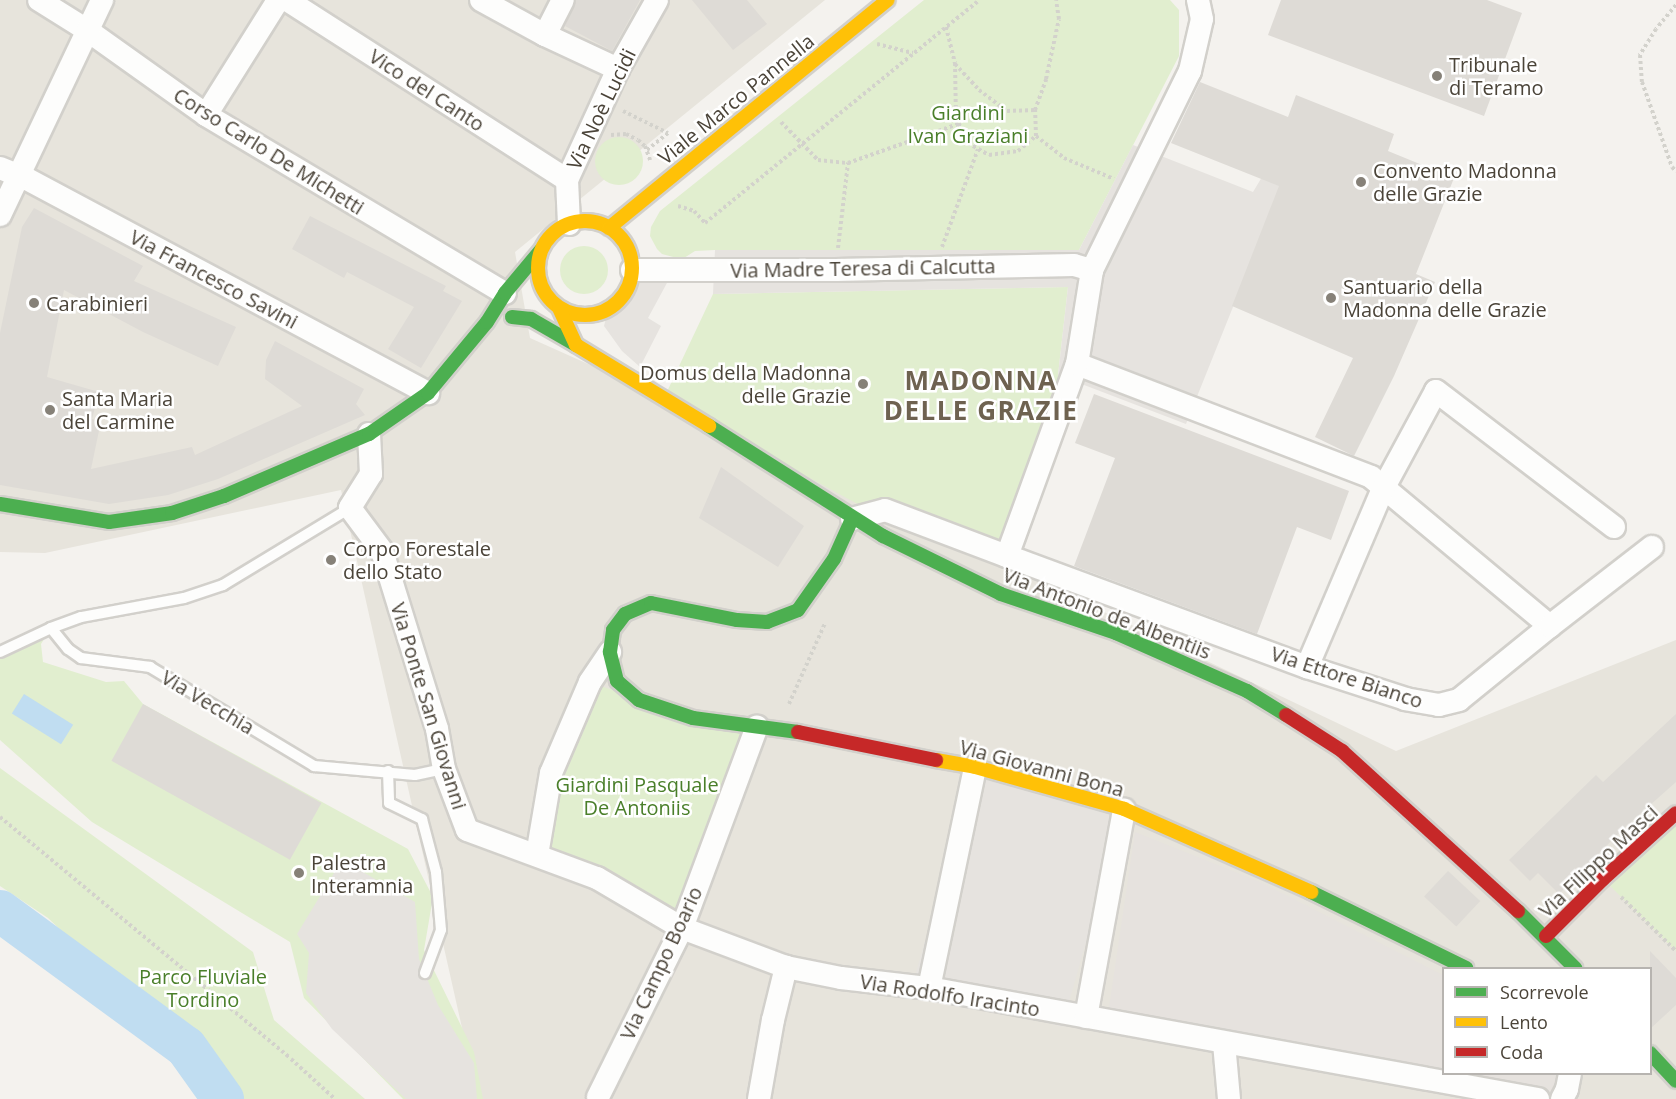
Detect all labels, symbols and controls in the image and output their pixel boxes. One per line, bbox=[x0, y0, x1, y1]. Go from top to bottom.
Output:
street label: Viale Marco Pannella bbox=[653, 29, 819, 169]
street label: Vico del Canto bbox=[365, 44, 489, 136]
street label: Via Noè Lucidi bbox=[561, 45, 641, 173]
place label: Tribunale di Teramo bbox=[1449, 52, 1544, 99]
marker: Tribunale di Teramo bbox=[1430, 69, 1444, 83]
street label: Corso Carlo De Michetti bbox=[169, 83, 369, 219]
park label: Giardini Ivan Graziani bbox=[908, 101, 1028, 148]
place label: Convento Madonna delle Grazie bbox=[1373, 158, 1557, 205]
marker: Convento Madonna delle Grazie bbox=[1354, 175, 1368, 189]
street label: Via Francesco Savini bbox=[126, 225, 302, 333]
street label: Via Madre Teresa di Calcutta bbox=[730, 254, 996, 282]
place label: Santuario della Madonna delle Grazie bbox=[1343, 274, 1547, 321]
place label: Carabinieri bbox=[46, 291, 148, 315]
marker: Santuario della Madonna delle Grazie bbox=[1324, 291, 1338, 305]
marker: Carabinieri bbox=[27, 296, 41, 310]
place label: Domus della Madonna delle Grazie bbox=[640, 360, 851, 407]
district label: MADONNA DELLE GRAZIE bbox=[884, 365, 1078, 426]
marker: Domus della Madonna delle Grazie bbox=[856, 377, 870, 391]
place label: Santa Maria del Carmine bbox=[62, 386, 175, 433]
marker: Santa Maria del Carmine bbox=[43, 403, 57, 417]
place label: Corpo Forestale dello Stato bbox=[343, 536, 491, 583]
marker: Corpo Forestale dello Stato bbox=[324, 553, 338, 567]
street label: Via Antonio de Albentiis bbox=[1000, 562, 1214, 664]
street label: Via Ponte San Giovanni bbox=[386, 600, 472, 812]
street label: Via Ettore Bianco bbox=[1268, 641, 1426, 713]
street label: Via Vecchia bbox=[157, 665, 259, 739]
street label: Via Giovanni Bona bbox=[957, 735, 1127, 801]
park label: Giardini Pasquale De Antoniis bbox=[555, 773, 719, 820]
street label: Via Filippo Masci bbox=[1534, 800, 1662, 922]
place label: Palestra Interamnia bbox=[311, 850, 413, 897]
marker: Palestra Interamnia bbox=[292, 866, 306, 880]
street label: Via Campo Boario bbox=[615, 883, 707, 1043]
park label: Parco Fluviale Tordino bbox=[139, 964, 267, 1011]
legend bbox=[1442, 967, 1652, 1075]
street label: Via Rodolfo Iracinto bbox=[858, 969, 1042, 1021]
text: Scorrevole bbox=[1500, 980, 1589, 1004]
text: Lento bbox=[1500, 1010, 1548, 1034]
text: Coda bbox=[1500, 1040, 1543, 1064]

